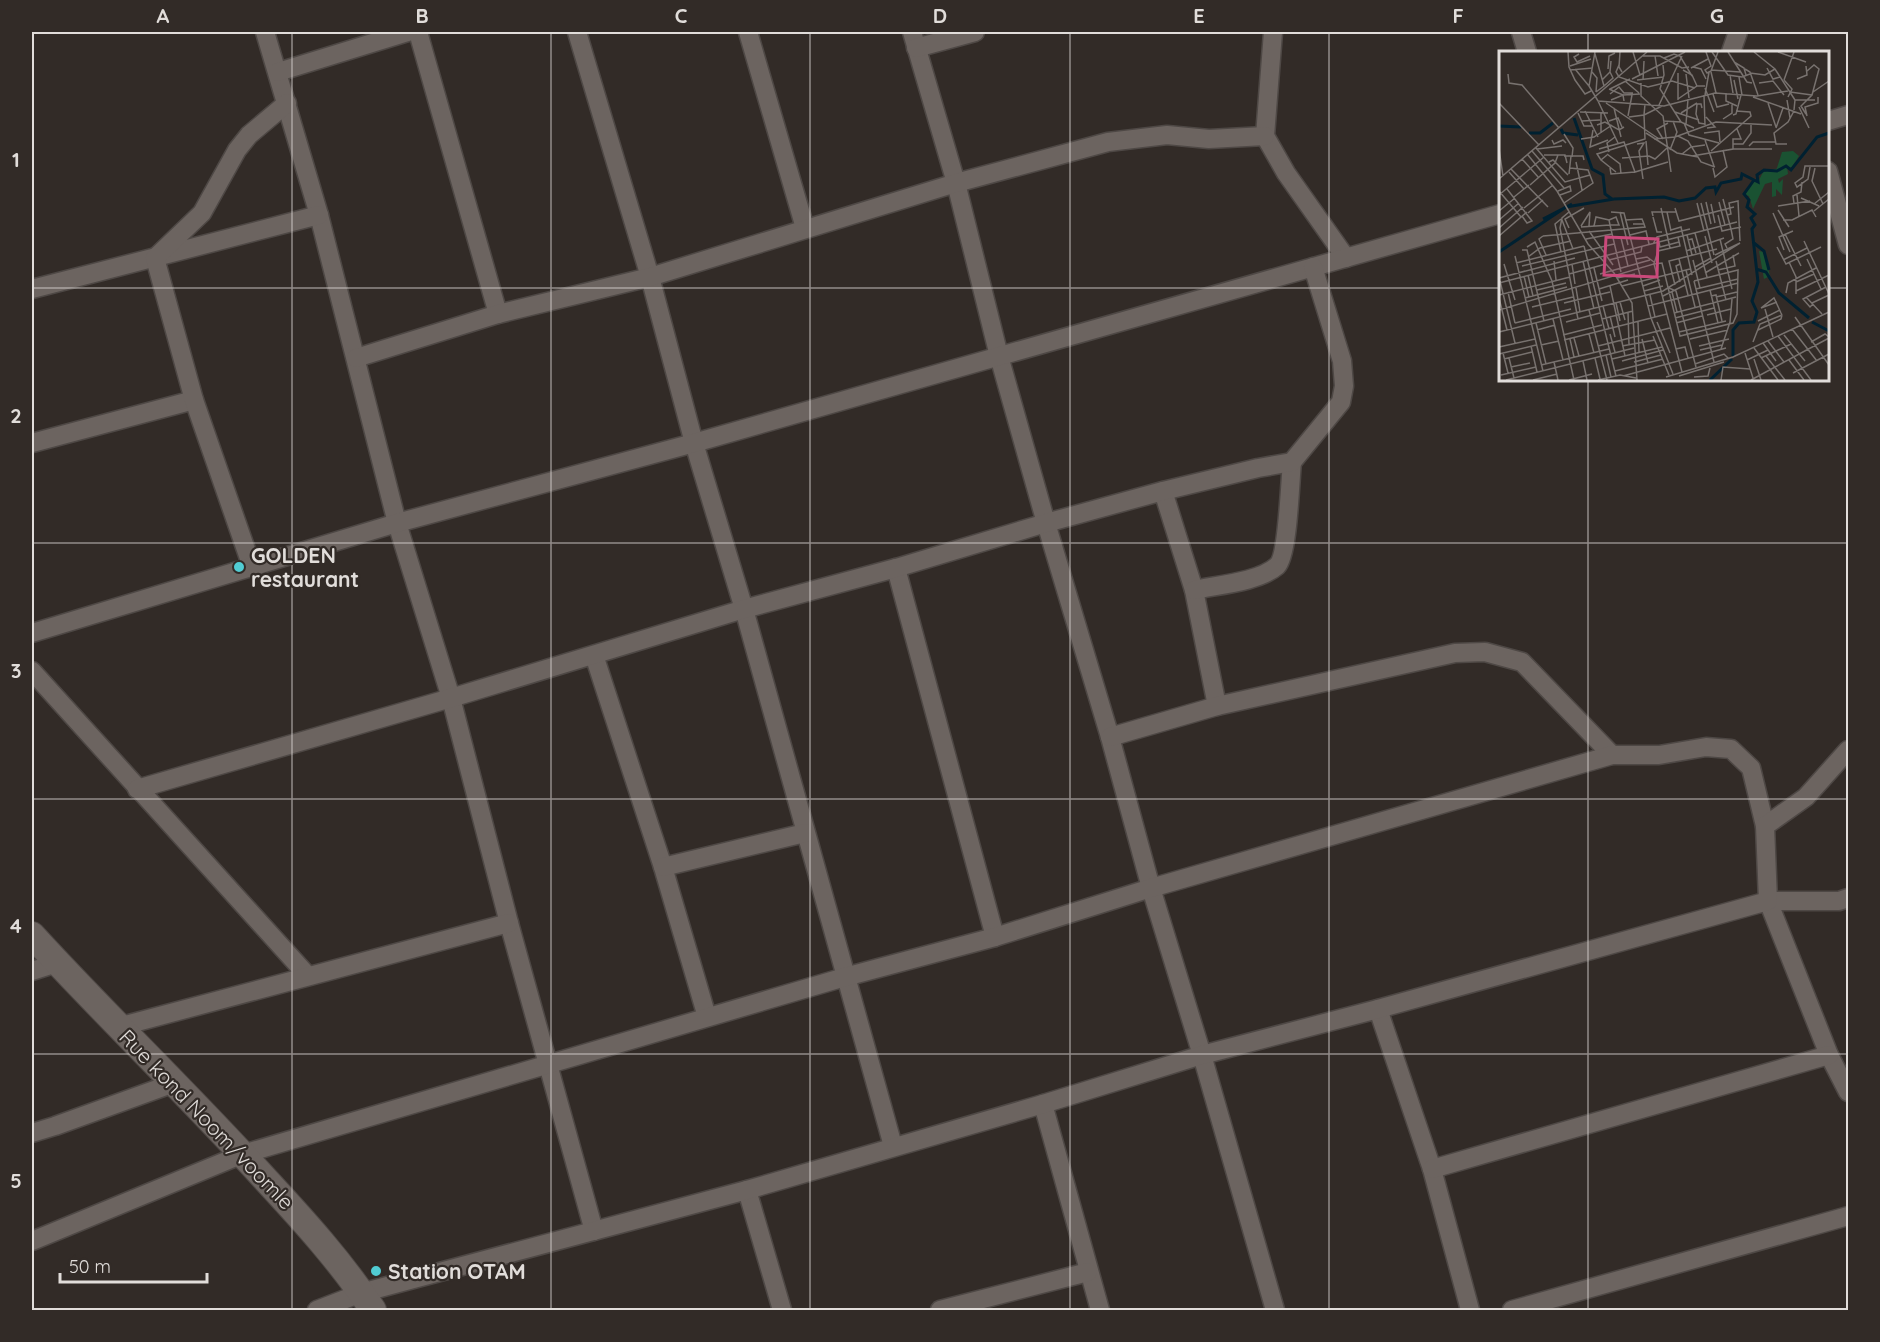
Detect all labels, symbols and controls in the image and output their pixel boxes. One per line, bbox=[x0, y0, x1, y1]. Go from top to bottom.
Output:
text: A bbox=[157, 3, 170, 28]
text: B bbox=[415, 3, 429, 28]
text: C bbox=[675, 3, 688, 28]
text: D bbox=[933, 3, 947, 28]
text: E bbox=[1193, 3, 1205, 28]
text: F bbox=[1452, 3, 1464, 28]
text: G bbox=[1710, 3, 1724, 28]
inset map bbox=[1499, 51, 1829, 381]
text: 1 bbox=[12, 147, 20, 172]
text: 2 bbox=[10, 403, 22, 428]
place label: GOLDEN restaurant bbox=[251, 542, 359, 592]
marker: GOLDEN restaurant bbox=[232, 560, 246, 574]
text: 3 bbox=[11, 658, 21, 683]
text: 4 bbox=[10, 913, 22, 938]
street label: Rue kond Noom/voomle bbox=[114, 1024, 300, 1214]
text: 5 bbox=[10, 1168, 22, 1193]
scale bar bbox=[60, 1246, 207, 1284]
text: 50 m bbox=[69, 1255, 111, 1278]
place label: Station OTAM bbox=[388, 1258, 526, 1284]
marker: Station OTAM bbox=[369, 1264, 383, 1278]

